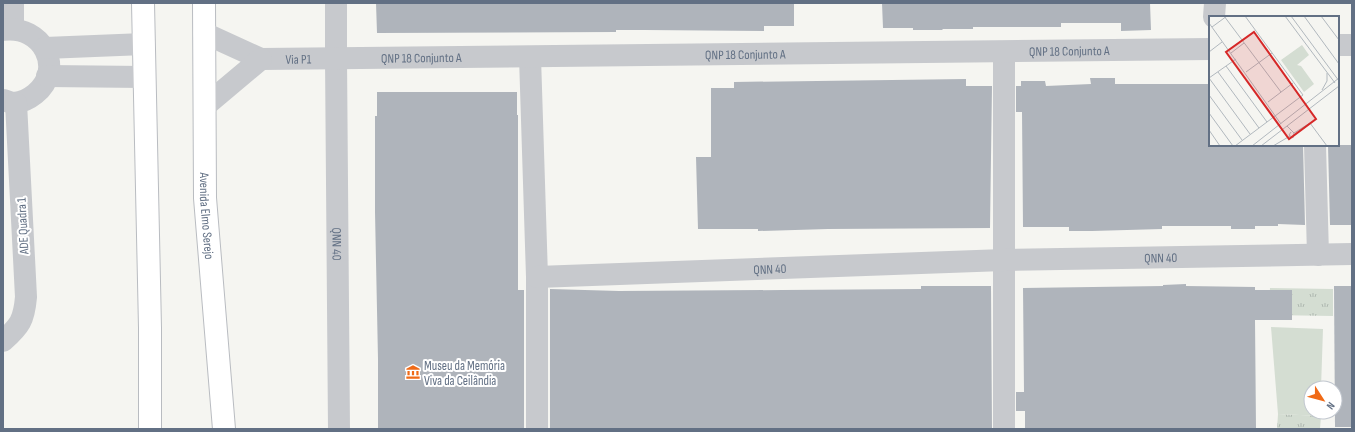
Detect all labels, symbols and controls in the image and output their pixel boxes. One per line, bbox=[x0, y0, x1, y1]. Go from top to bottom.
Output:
inset map bbox=[1209, 16, 1339, 146]
street label: QNP 18 Conjunto A bbox=[1029, 43, 1110, 60]
street label: QNP 18 Conjunto A bbox=[705, 46, 786, 63]
street label: QNP 18 Conjunto A bbox=[381, 50, 462, 67]
street label: Via P1 bbox=[285, 51, 312, 68]
street label: Avenida Elmo Serejo bbox=[196, 171, 217, 260]
street label: ADE Quadra 1 bbox=[14, 197, 33, 256]
street label: QNN 40 bbox=[328, 227, 345, 261]
street label: QNN 40 bbox=[1144, 250, 1178, 267]
street label: QNN 40 bbox=[753, 261, 787, 278]
place label: Museu da Memória Viva da Ceilândia bbox=[424, 358, 505, 389]
museum icon: Museu da Memória Viva da Ceilândia bbox=[405, 364, 421, 380]
north arrow bbox=[1303, 380, 1343, 420]
text: N bbox=[1324, 399, 1338, 412]

